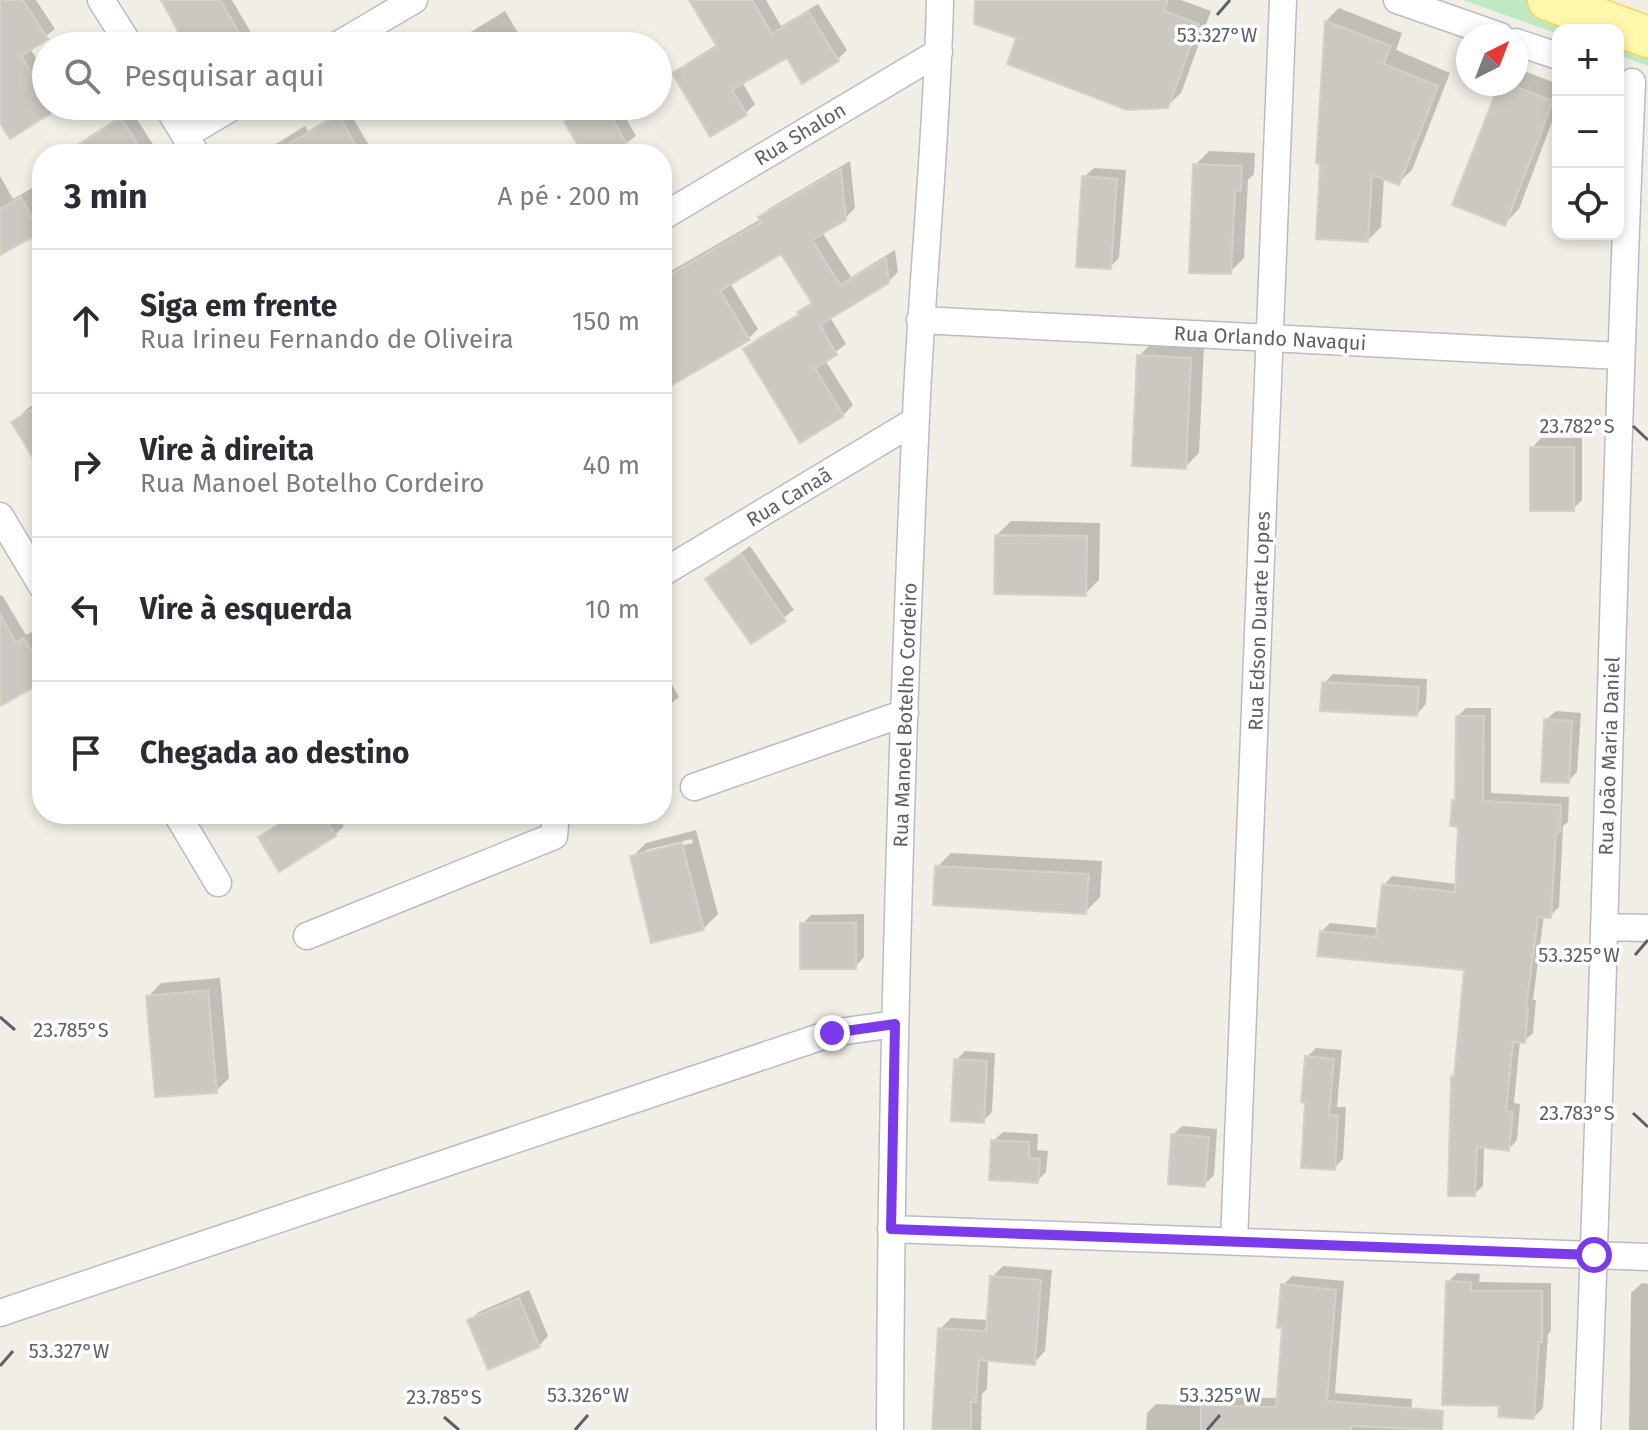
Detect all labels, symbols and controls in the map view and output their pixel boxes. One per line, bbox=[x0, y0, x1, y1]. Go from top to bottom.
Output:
text: 53.327°W bbox=[1177, 23, 1258, 47]
north arrow bbox=[1456, 24, 1528, 96]
map controls bbox=[1552, 24, 1624, 240]
button: + bbox=[1552, 24, 1624, 96]
search box bbox=[32, 32, 672, 120]
icon: search bbox=[60, 54, 104, 98]
text: Pesquisar aqui bbox=[124, 58, 325, 94]
button: − bbox=[1552, 96, 1624, 168]
street label: Rua Shalon bbox=[750, 97, 850, 171]
button: locate bbox=[1552, 168, 1624, 240]
text: 3 min bbox=[64, 176, 148, 217]
text: A pé · 200 m bbox=[498, 181, 640, 212]
text: Siga em frente bbox=[140, 288, 337, 324]
icon: ahead bbox=[64, 299, 108, 343]
text: 150 m bbox=[572, 306, 640, 337]
street label: Rua Orlando Navaqui bbox=[1173, 321, 1367, 355]
text: Rua Irineu Fernando de Oliveira bbox=[140, 324, 514, 355]
text: 23.782°S bbox=[1539, 414, 1615, 438]
text: Vire à direita bbox=[140, 432, 314, 468]
icon: right bbox=[64, 443, 108, 487]
text: 40 m bbox=[582, 450, 640, 481]
street label: Rua Canaã bbox=[742, 462, 836, 532]
text: Rua Manoel Botelho Cordeiro bbox=[140, 468, 484, 499]
street label: Rua Edson Duarte Lopes bbox=[1243, 511, 1275, 731]
street label: Rua Manoel Botelho Cordeiro bbox=[888, 582, 922, 848]
icon: left bbox=[64, 587, 108, 631]
text: Vire à esquerda bbox=[140, 591, 352, 627]
text: 10 m bbox=[585, 594, 640, 625]
street label: Rua João Maria Daniel bbox=[1594, 656, 1624, 856]
icon: arrive bbox=[64, 731, 108, 775]
text: Chegada ao destino bbox=[140, 735, 410, 771]
text: 53.325°W bbox=[1538, 943, 1620, 967]
route end bbox=[814, 1015, 850, 1051]
text: 23.785°S bbox=[33, 1018, 109, 1042]
text: 23.783°S bbox=[1539, 1101, 1615, 1125]
route start bbox=[1576, 1237, 1612, 1273]
text: 53.327°W bbox=[29, 1339, 110, 1363]
text: 53.326°W bbox=[547, 1383, 629, 1407]
text: 53.325°W bbox=[1179, 1383, 1261, 1407]
text: 23.785°S bbox=[406, 1385, 482, 1409]

